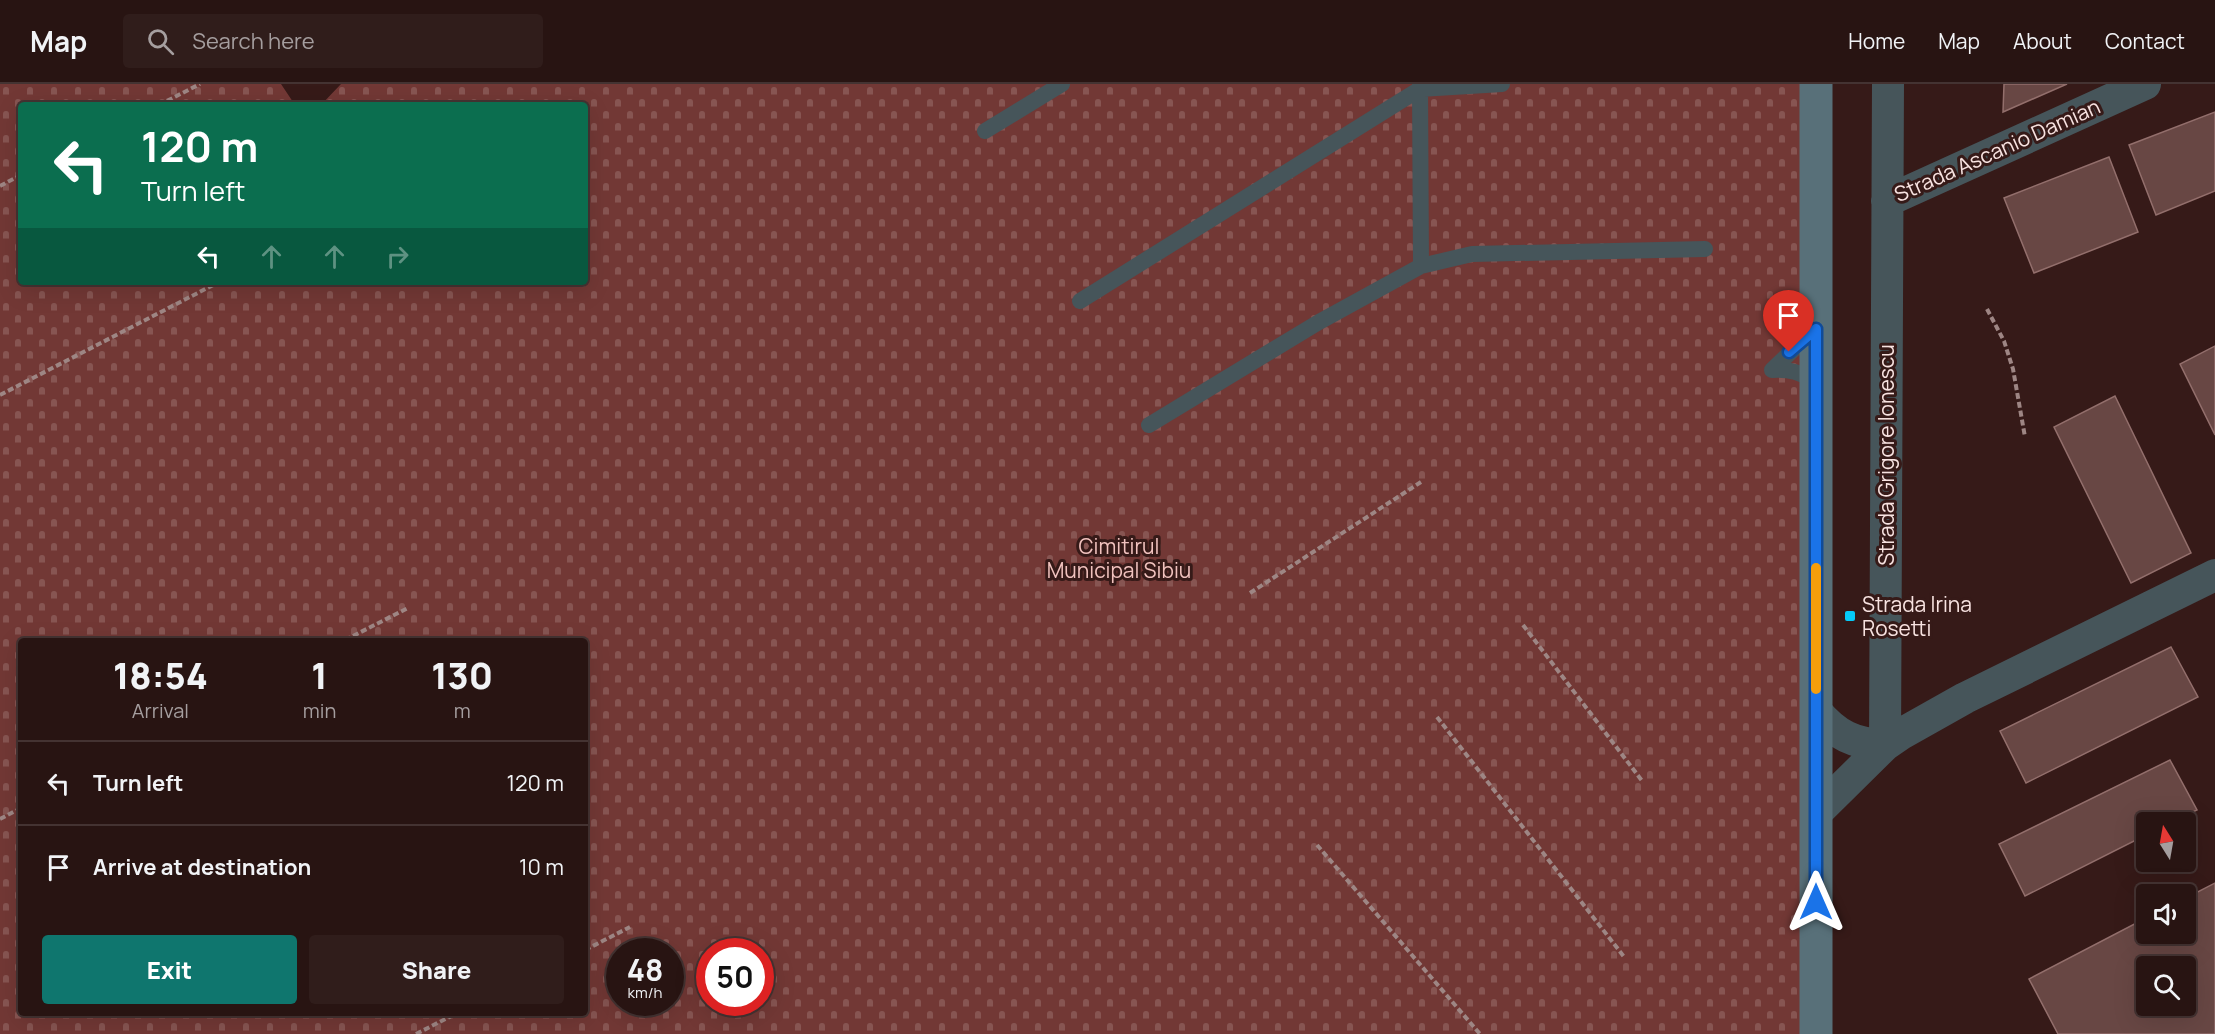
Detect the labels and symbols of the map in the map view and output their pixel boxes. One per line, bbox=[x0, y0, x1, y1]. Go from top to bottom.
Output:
street label: Strada Ascanio Damian bbox=[1890, 92, 2104, 208]
pin bbox=[1763, 290, 1814, 352]
street label: Strada Grigore Ionescu bbox=[1872, 344, 1900, 566]
park label: Cimitirul Municipal Sibiu bbox=[1047, 532, 1191, 584]
place label: Strada Irina Rosetti bbox=[1862, 590, 1972, 642]
marker: Strada Irina Rosetti bbox=[1843, 609, 1857, 623]
north arrow bbox=[2136, 812, 2196, 872]
position arrow bbox=[1784, 870, 1848, 934]
speed limit sign: 50 bbox=[696, 938, 774, 1016]

